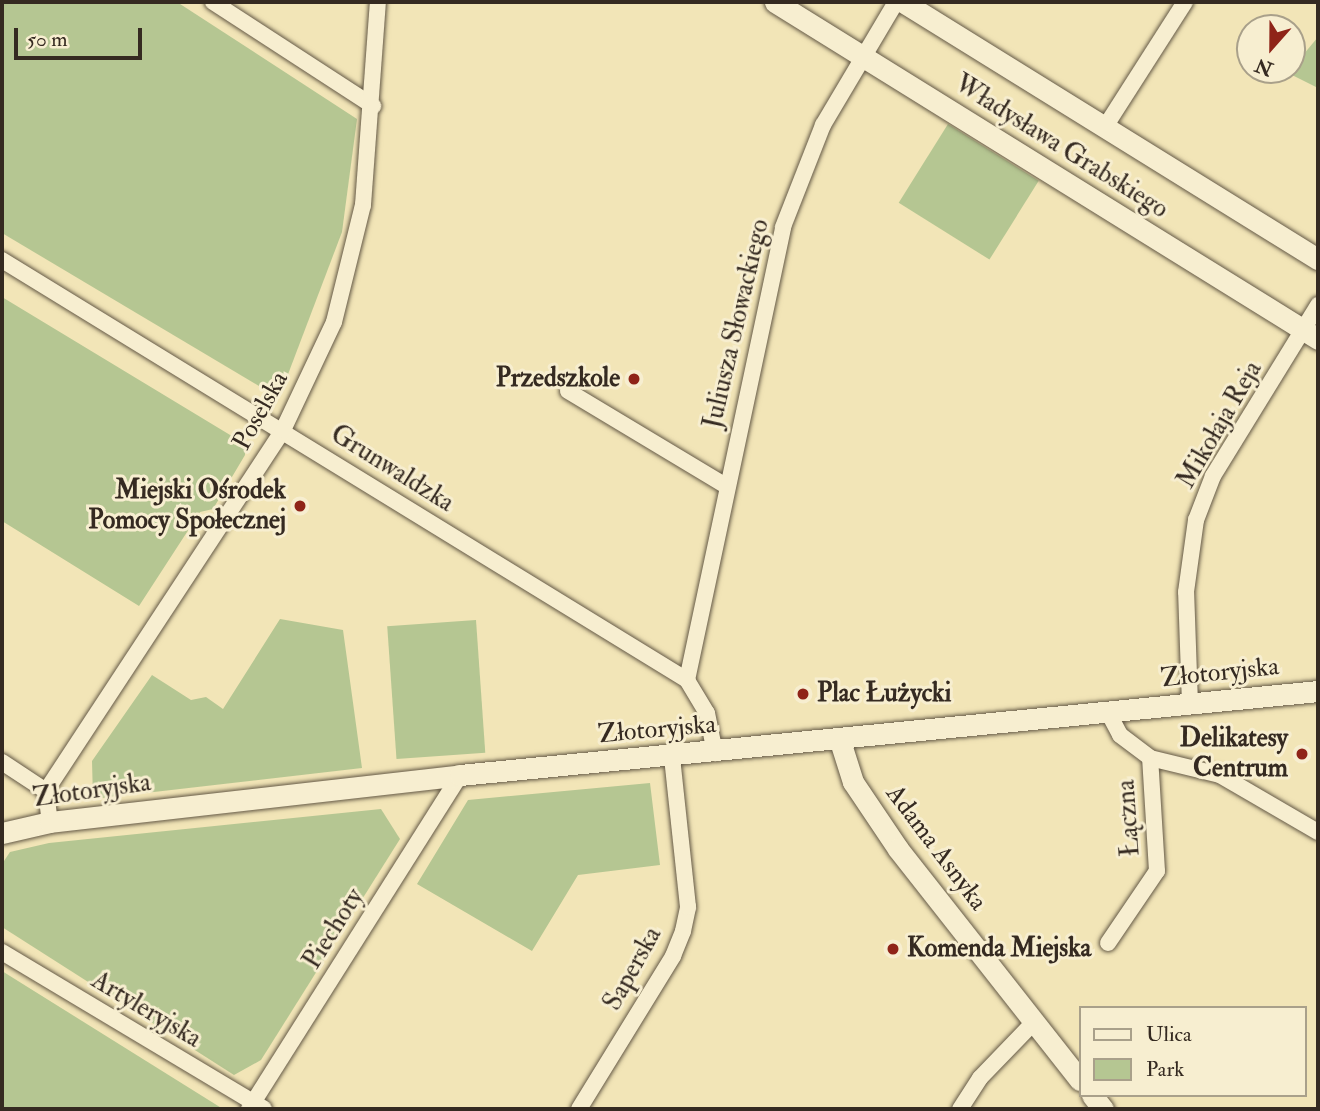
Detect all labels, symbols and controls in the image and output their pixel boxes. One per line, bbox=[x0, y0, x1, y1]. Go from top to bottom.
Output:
scale bar bbox=[18, 14, 145, 58]
north arrow bbox=[1236, 14, 1306, 84]
text: 50 m bbox=[27, 26, 68, 53]
text: N bbox=[1252, 52, 1276, 81]
street label: Władysława Grabskiego bbox=[948, 69, 1174, 225]
street label: Juliusza Słowackiego bbox=[698, 216, 776, 432]
street label: Mikołaja Reja bbox=[1171, 356, 1269, 494]
place label: Przedszkole bbox=[496, 363, 620, 395]
street label: Poselska bbox=[227, 366, 295, 456]
marker: Przedszkole bbox=[626, 371, 642, 387]
street label: Grunwaldzka bbox=[325, 419, 459, 519]
place label: Miejski Ośrodek Pomocy Społecznej bbox=[88, 475, 286, 536]
marker: Miejski Ośrodek Pomocy Społecznej bbox=[292, 498, 308, 514]
street label: Złotoryjska bbox=[1160, 651, 1280, 695]
place label: Plac Łużycki bbox=[817, 678, 951, 710]
marker: Plac Łużycki bbox=[795, 686, 811, 702]
street label: Złotoryjska bbox=[597, 709, 717, 751]
place label: Delikatesy Centrum bbox=[1180, 723, 1288, 784]
marker: Delikatesy Centrum bbox=[1294, 746, 1310, 762]
street label: Złotoryjska bbox=[31, 767, 153, 815]
street label: Adama Asnyka bbox=[879, 779, 993, 917]
street label: Łączna bbox=[1111, 779, 1147, 857]
street label: Piechoty bbox=[297, 883, 371, 975]
street label: Saperska bbox=[597, 922, 669, 1016]
place label: Komenda Miejska bbox=[907, 933, 1091, 965]
marker: Komenda Miejska bbox=[885, 941, 901, 957]
street label: Artyleryjska bbox=[86, 965, 206, 1055]
legend bbox=[1078, 1006, 1306, 1097]
text: Ulica bbox=[1146, 1021, 1192, 1048]
text: Park bbox=[1146, 1056, 1184, 1083]

